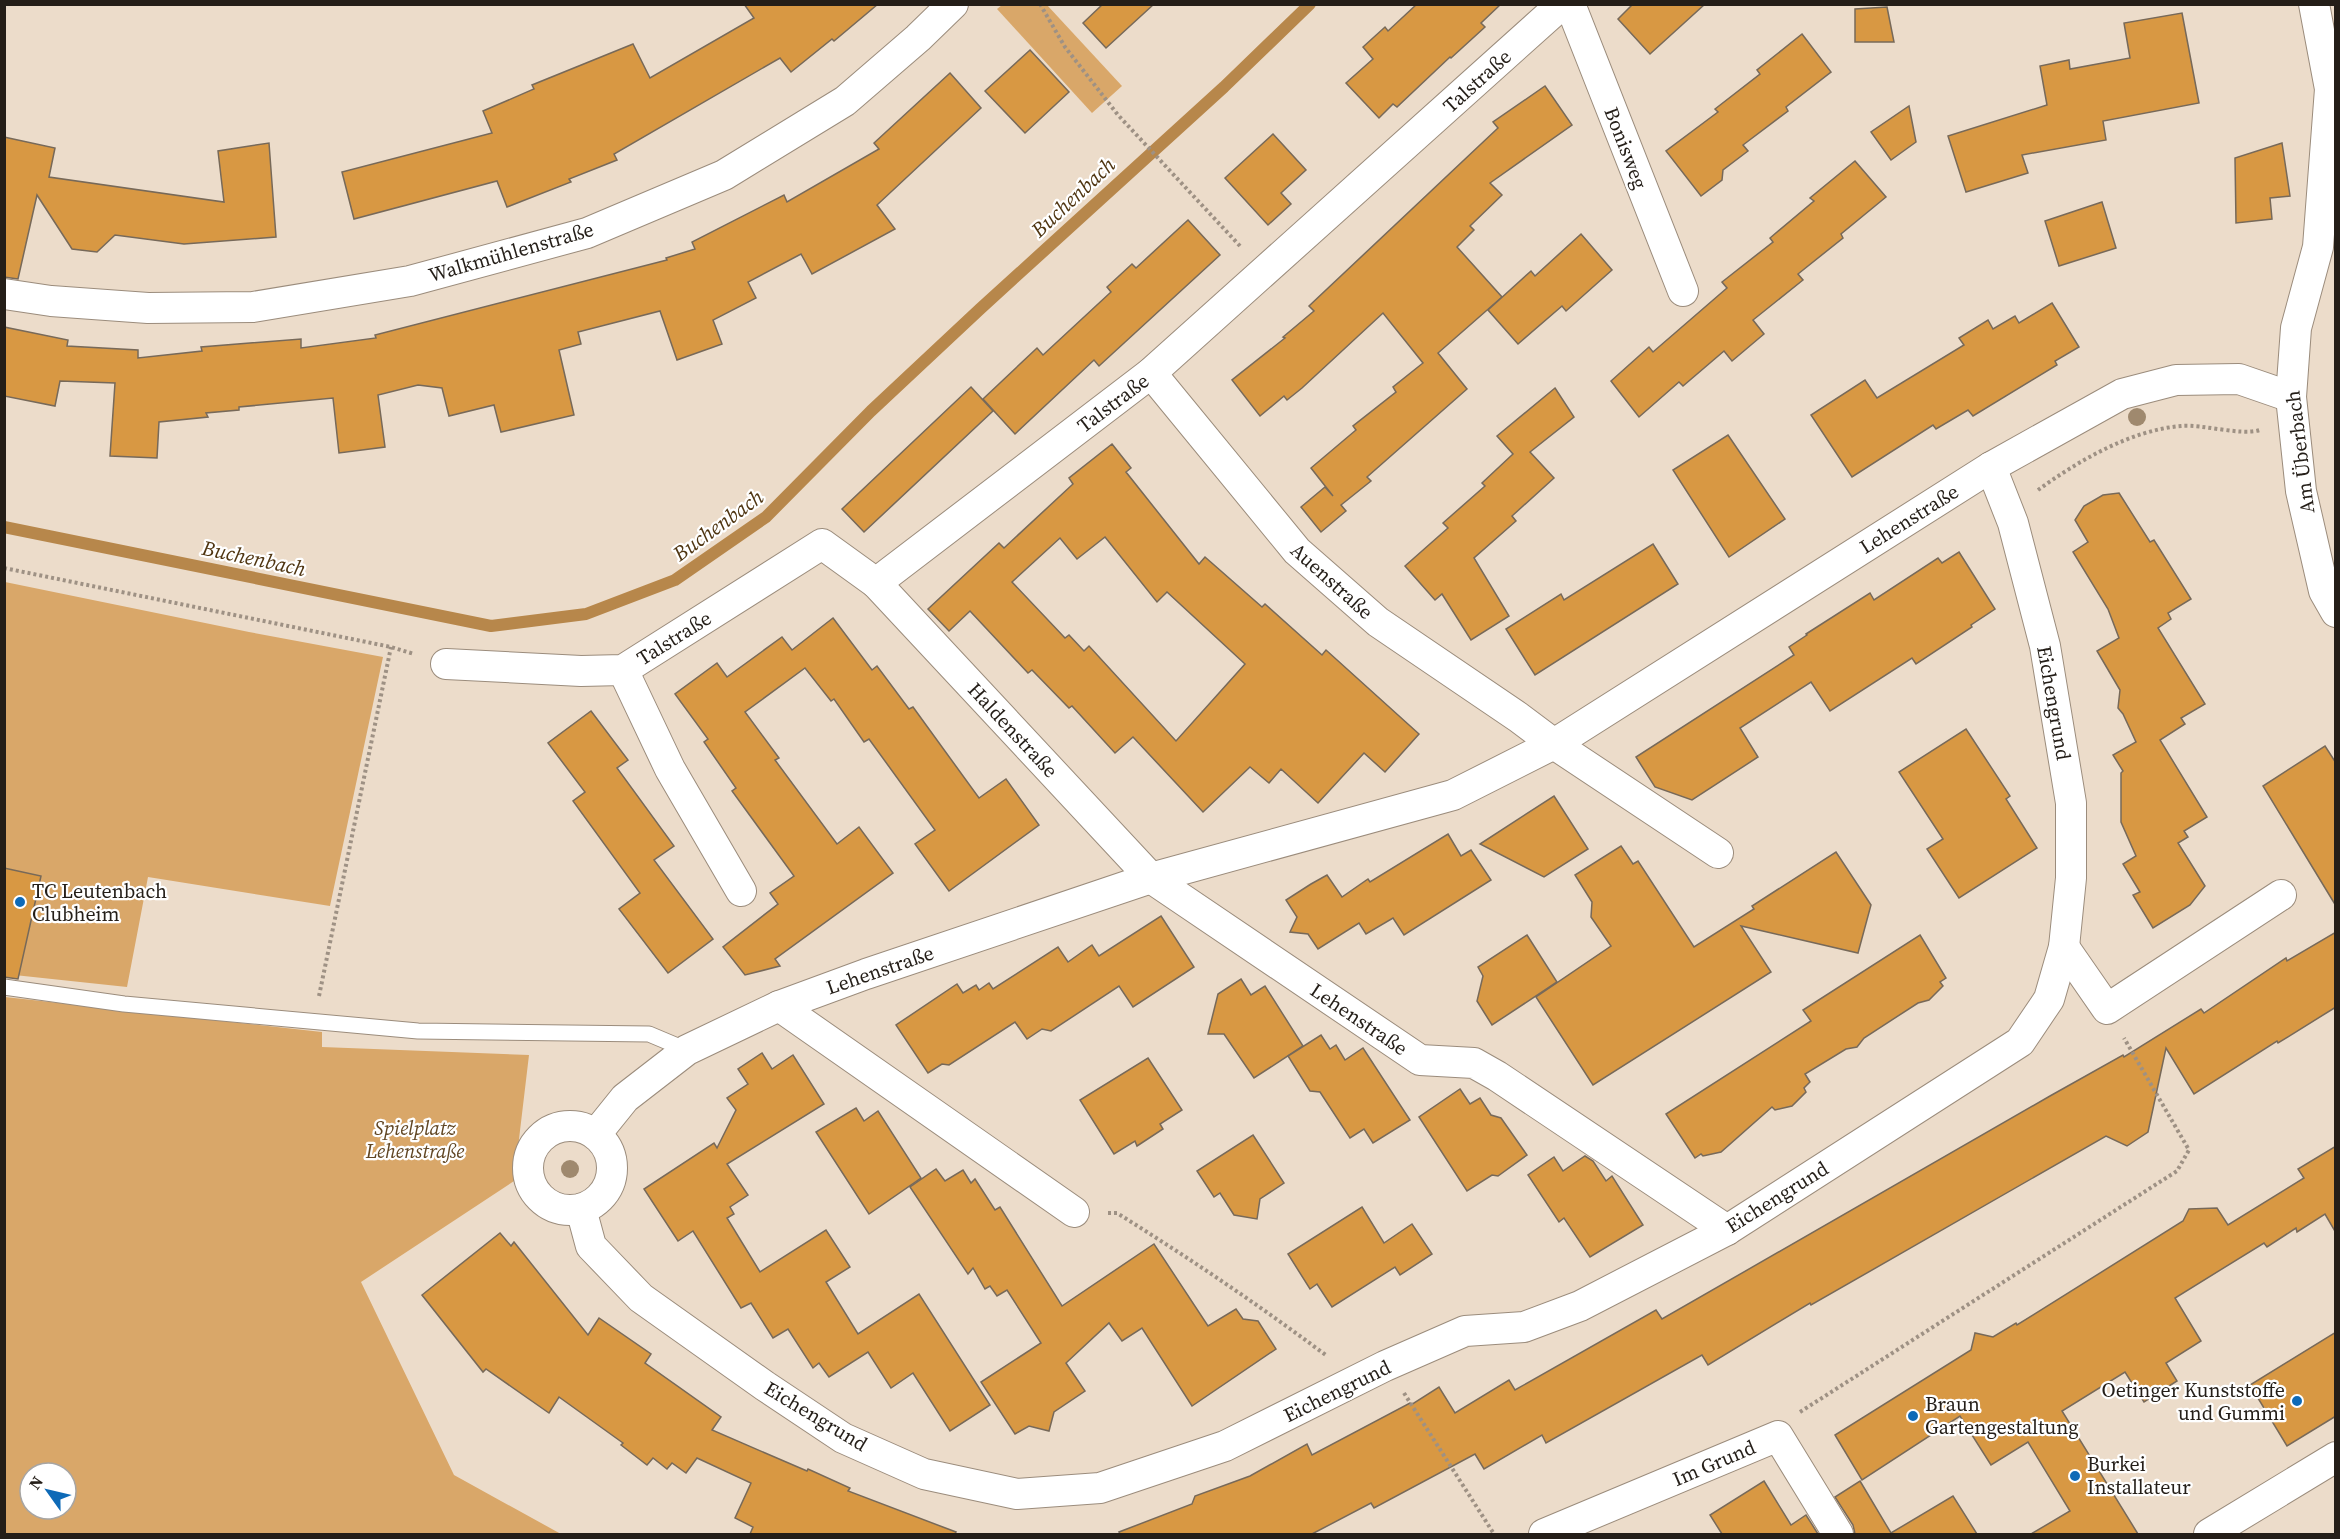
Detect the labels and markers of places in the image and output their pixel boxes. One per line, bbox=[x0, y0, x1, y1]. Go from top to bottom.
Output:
place label: TC Leutenbach Clubheim bbox=[32, 877, 167, 928]
marker: TC Leutenbach Clubheim bbox=[13, 895, 27, 909]
place label: Oetinger Kunststoffe und Gummi bbox=[2102, 1376, 2285, 1427]
place label: Braun Gartengestaltung bbox=[1925, 1390, 2079, 1441]
marker: Oetinger Kunststoffe und Gummi bbox=[2290, 1394, 2304, 1408]
marker: Braun Gartengestaltung bbox=[1906, 1409, 1920, 1423]
place label: Burkei Installateur bbox=[2087, 1450, 2191, 1501]
marker: Burkei Installateur bbox=[2068, 1469, 2082, 1483]

